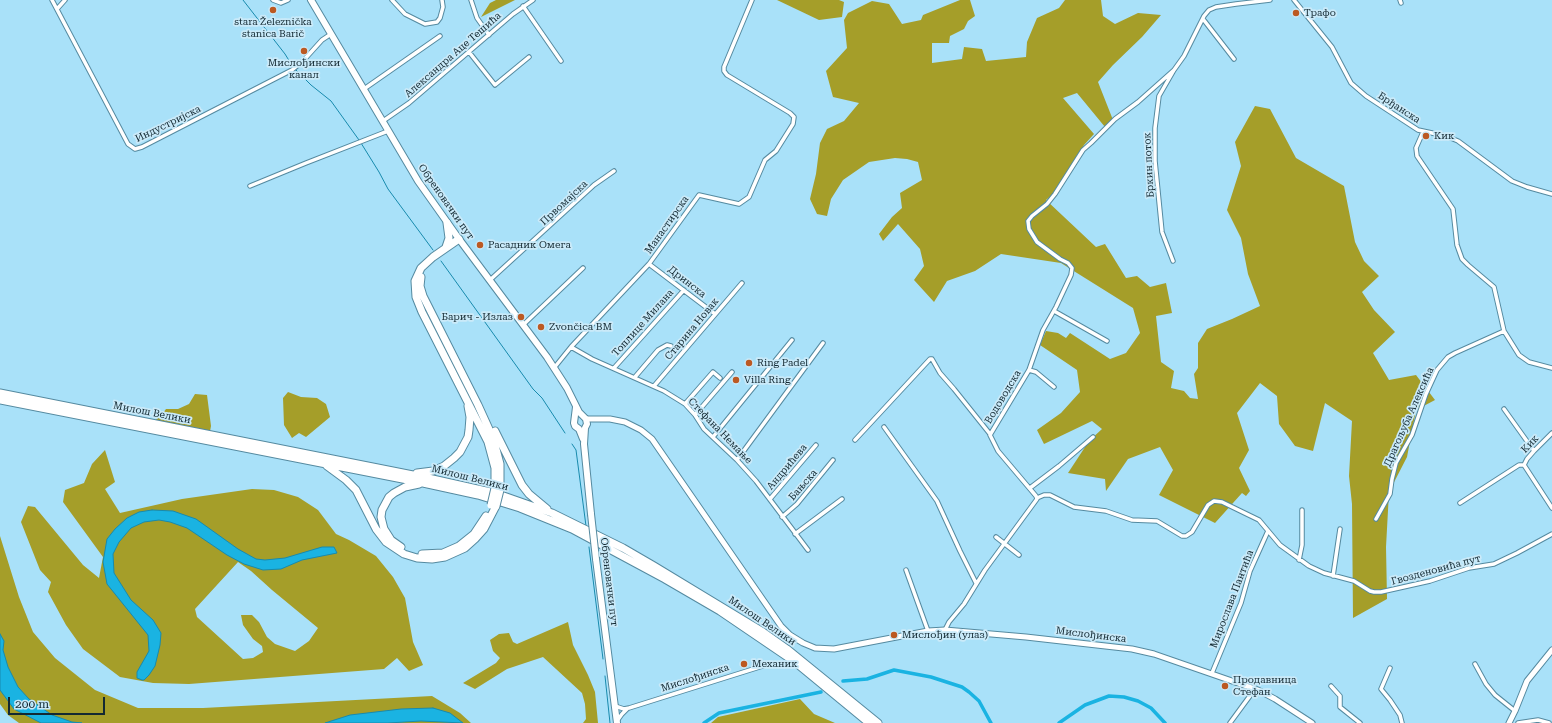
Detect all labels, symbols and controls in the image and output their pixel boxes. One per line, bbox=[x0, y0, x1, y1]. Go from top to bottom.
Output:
marker: stara Železnička stanica Barič bbox=[268, 5, 278, 15]
place label: Трафо bbox=[1304, 7, 1336, 19]
marker: Трафо bbox=[1291, 8, 1301, 18]
street label: Александра Аце Тешића bbox=[402, 10, 504, 100]
place label: stara Železnička stanica Barič bbox=[234, 16, 312, 40]
marker: Мислођински канал bbox=[299, 46, 309, 56]
place label: Мислођински канал bbox=[268, 57, 340, 80]
street label: Брђанска bbox=[1376, 90, 1422, 126]
street label: Индустријска bbox=[133, 103, 203, 145]
place label: Кик bbox=[1434, 130, 1454, 142]
marker: Кик bbox=[1421, 131, 1431, 141]
street label: Бркин поток bbox=[1141, 132, 1157, 198]
street label: Обреновачки пут bbox=[415, 162, 477, 242]
street label: Првомајска bbox=[538, 178, 590, 228]
street label: Манастирска bbox=[643, 194, 691, 256]
place label: Расадник Омега bbox=[488, 239, 571, 251]
marker: Расадник Омега bbox=[475, 240, 485, 250]
street label: Дринска bbox=[666, 264, 708, 300]
street label: Топлице Милана bbox=[610, 287, 676, 359]
street label: Старина Новак bbox=[662, 295, 722, 363]
place label: Барич - Излаз bbox=[441, 311, 513, 323]
marker: Барич - Излаз bbox=[516, 312, 526, 322]
place label: Zvončica BM bbox=[549, 321, 612, 333]
marker: Zvončica BM bbox=[536, 322, 546, 332]
place label: Ring Padel bbox=[757, 357, 808, 369]
marker: Ring Padel bbox=[744, 358, 754, 368]
street label: Драгољуба Алексића bbox=[1382, 365, 1436, 469]
street label: Водоводска bbox=[982, 368, 1024, 426]
place label: Villa Ring bbox=[744, 374, 791, 386]
marker: Villa Ring bbox=[731, 375, 741, 385]
street label: Стефана Немање bbox=[686, 396, 754, 466]
street label: Милош Велики bbox=[112, 400, 192, 426]
street label: Кик bbox=[1519, 432, 1541, 456]
street label: Андрићева bbox=[764, 442, 810, 492]
street label: Милош Велики bbox=[430, 463, 510, 493]
street label: Бањска bbox=[786, 467, 820, 503]
street label: Обреновачки пут bbox=[598, 537, 620, 627]
street label: Мирослава Пантића bbox=[1208, 548, 1256, 650]
street label: Гвозденовића пут bbox=[1390, 552, 1482, 588]
street label: Милош Велики bbox=[726, 594, 798, 648]
street label: Мислођинска bbox=[1055, 625, 1127, 645]
place label: Мислођин (улаз) bbox=[902, 629, 988, 641]
marker: Мислођин (улаз) bbox=[889, 630, 899, 640]
place label: Механик bbox=[752, 658, 798, 670]
marker: Механик bbox=[739, 659, 749, 669]
street label: Мислођинска bbox=[659, 661, 731, 695]
place label: Продавница Стефан bbox=[1233, 674, 1296, 698]
marker: Продавница Стефан bbox=[1220, 681, 1230, 691]
scale bar bbox=[10, 689, 107, 715]
text: 200 m bbox=[15, 697, 49, 711]

